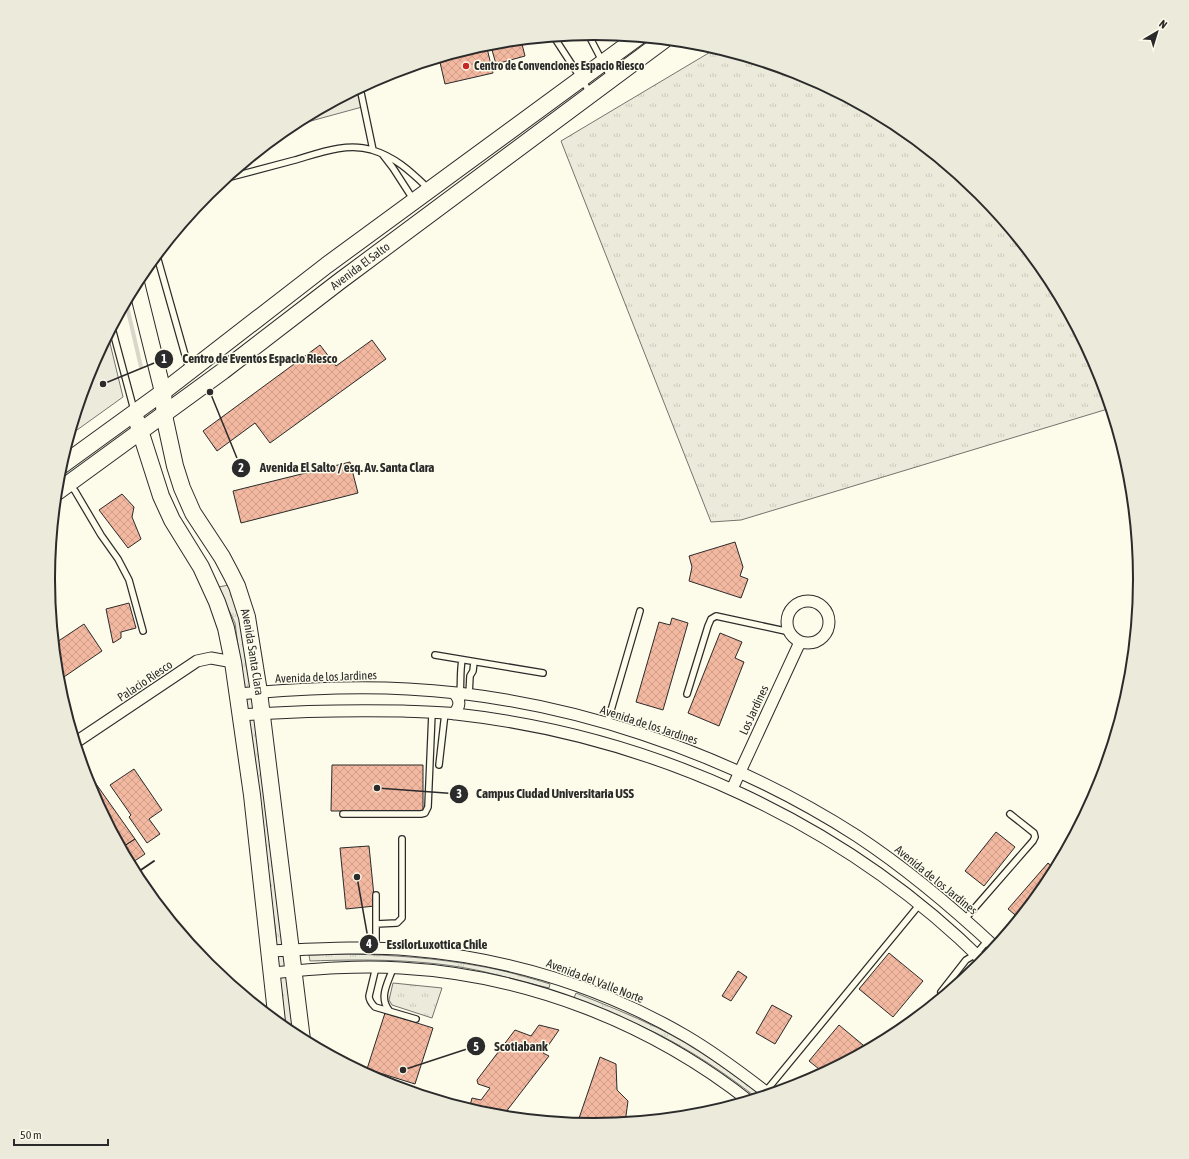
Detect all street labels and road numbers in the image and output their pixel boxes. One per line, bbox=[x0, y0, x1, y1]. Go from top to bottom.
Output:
street label: Avenida El Salto bbox=[328, 239, 393, 293]
street label: Avenida Santa Clara bbox=[238, 607, 266, 696]
street label: Palacio Riesco bbox=[115, 657, 175, 704]
street label: Avenida de los Jardines bbox=[275, 668, 377, 686]
street label: Los Jardines bbox=[736, 683, 772, 737]
street label: Avenida de los Jardines bbox=[598, 703, 700, 747]
street label: Avenida de los Jardines bbox=[892, 842, 980, 918]
street label: Avenida del Valle Norte bbox=[544, 956, 646, 1006]

